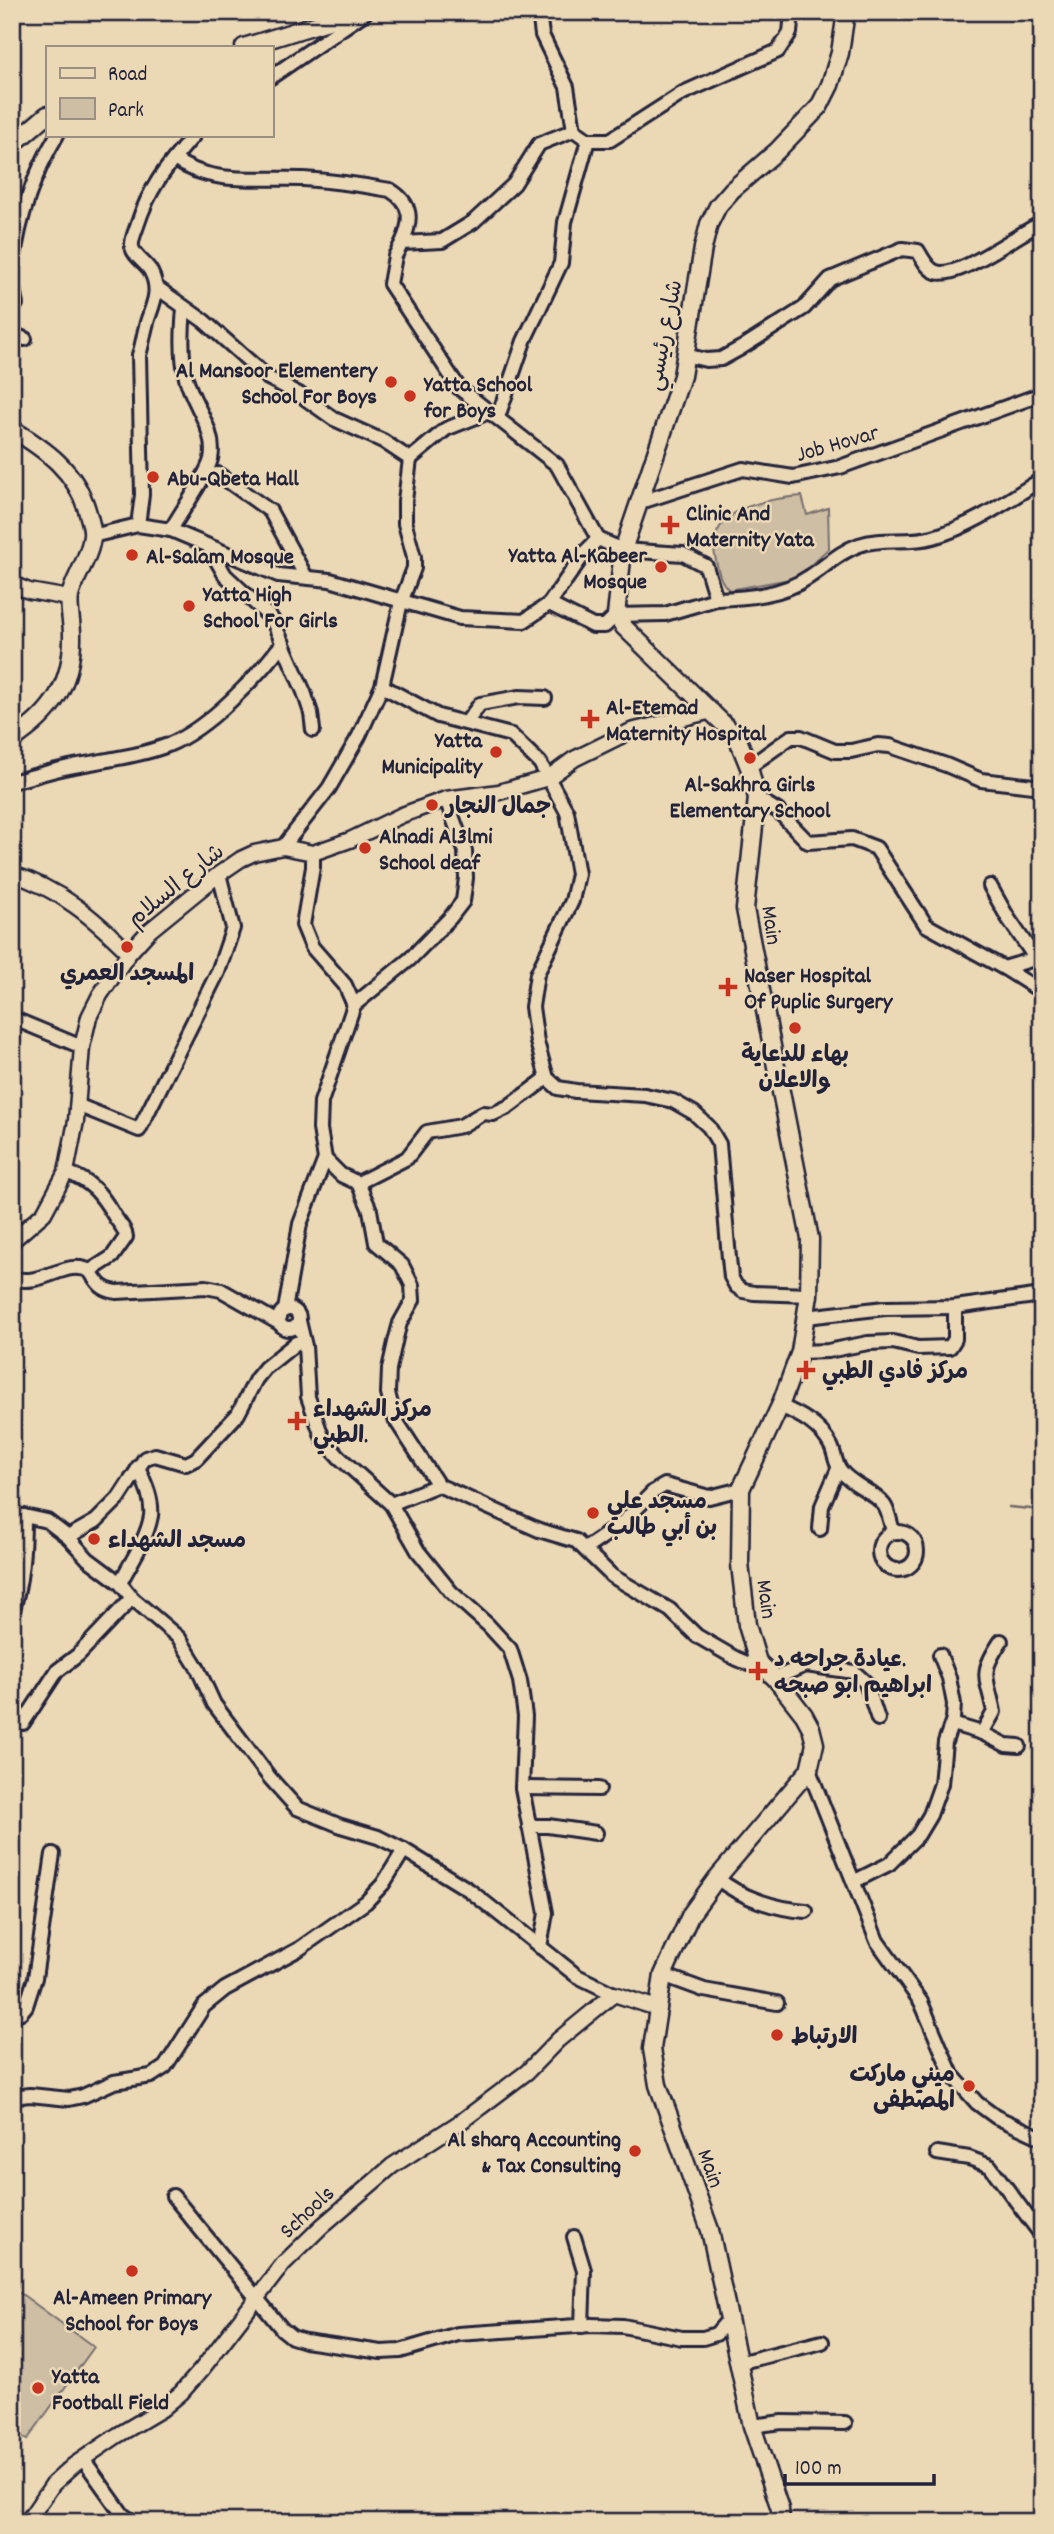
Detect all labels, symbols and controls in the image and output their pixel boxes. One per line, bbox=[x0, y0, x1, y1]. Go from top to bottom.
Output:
legend bbox=[46, 46, 273, 136]
text: Road bbox=[108, 61, 147, 91]
text: Park bbox=[108, 97, 144, 127]
street label: شارع رئيسي bbox=[640, 277, 694, 394]
place label: Al Mansoor Elementery School For Boys bbox=[176, 356, 379, 415]
place label: Yatta School for Boys bbox=[423, 370, 533, 429]
marker: Al Mansoor Elementery School For Boys bbox=[383, 374, 399, 390]
marker: Yatta School for Boys bbox=[402, 388, 418, 404]
street label: Job Hovar bbox=[793, 418, 884, 473]
place label: Abu-Qbeta Hall bbox=[167, 464, 299, 497]
marker: Abu-Qbeta Hall bbox=[145, 469, 161, 485]
place label: Clinic And Maternity Yata bbox=[686, 499, 815, 558]
marker: Clinic And Maternity Yata bbox=[660, 515, 680, 535]
place label: Yatta Al-Kabeer Mosque bbox=[508, 541, 647, 600]
place label: Al-Salam Mosque bbox=[146, 542, 294, 575]
marker: Al-Salam Mosque bbox=[124, 547, 140, 563]
marker: Yatta Al-Kabeer Mosque bbox=[653, 559, 669, 575]
place label: Yatta High School For Girls bbox=[202, 580, 338, 639]
marker: Yatta High School For Girls bbox=[181, 598, 197, 614]
place label: Al-Etemad Maternity Hospital bbox=[606, 693, 767, 752]
marker: Al-Etemad Maternity Hospital bbox=[580, 709, 600, 729]
place label: Yatta Municipality bbox=[381, 726, 484, 785]
marker: Yatta Municipality bbox=[488, 744, 504, 760]
marker: Al-Sakhra Girls Elementary School bbox=[742, 750, 758, 766]
place label: Al-Sakhra Girls Elementary School bbox=[670, 770, 831, 829]
place label: جمال النجار bbox=[444, 792, 551, 825]
marker: جمال النجار bbox=[424, 797, 440, 813]
place label: Alnadi Al3lmi School deaf bbox=[379, 822, 493, 881]
street label: شارع السلام bbox=[121, 837, 233, 936]
marker: Alnadi Al3lmi School deaf bbox=[357, 840, 373, 856]
street label: Main bbox=[750, 904, 789, 947]
marker: المسجد العمري bbox=[119, 939, 135, 955]
place label: المسجد العمري bbox=[60, 959, 194, 992]
place label: Naser Hospital Of Puplic Surgery bbox=[744, 961, 894, 1020]
marker: Naser Hospital Of Puplic Surgery bbox=[718, 977, 738, 997]
marker: بهاء للدعاية والاعلان bbox=[787, 1020, 803, 1036]
place label: بهاء للدعاية والاعلان bbox=[741, 1040, 849, 1099]
place label: مركز فادي الطبي bbox=[822, 1357, 968, 1391]
marker: مركز فادي الطبي bbox=[796, 1360, 816, 1380]
place label: مركز الشهداء الطبي. bbox=[313, 1395, 432, 1455]
marker: مركز الشهداء الطبي. bbox=[287, 1411, 307, 1431]
place label: مسجد علي بن أبي طالب bbox=[607, 1487, 717, 1547]
marker: مسجد علي بن أبي طالب bbox=[585, 1505, 601, 1521]
place label: مسجد الشهداء bbox=[108, 1526, 246, 1559]
marker: مسجد الشهداء bbox=[86, 1531, 102, 1547]
street label: Main bbox=[745, 1578, 784, 1621]
place label: عيادة جراحه د. ابراهيم ابو صبحه bbox=[774, 1645, 932, 1704]
marker: عيادة جراحه د. ابراهيم ابو صبحه bbox=[748, 1661, 768, 1681]
place label: الارتباط bbox=[791, 2022, 857, 2055]
marker: الارتباط bbox=[769, 2027, 785, 2043]
place label: ميني ماركت المصطفى bbox=[849, 2060, 955, 2119]
marker: ميني ماركت المصطفى bbox=[961, 2078, 977, 2094]
place label: Al sharq Accounting & Tax Consulting bbox=[447, 2125, 621, 2184]
marker: Al sharq Accounting & Tax Consulting bbox=[627, 2143, 643, 2159]
street label: Main bbox=[687, 2145, 731, 2193]
street label: Schools bbox=[273, 2179, 344, 2248]
marker: Al-Ameen Primary School for Boys bbox=[124, 2263, 140, 2279]
place label: Al-Ameen Primary School for Boys bbox=[53, 2283, 213, 2342]
place label: Yatta Football Field bbox=[51, 2362, 169, 2421]
marker: Yatta Football Field bbox=[30, 2380, 46, 2396]
scale bar bbox=[785, 2443, 933, 2487]
text: 100 m bbox=[795, 2455, 842, 2485]

